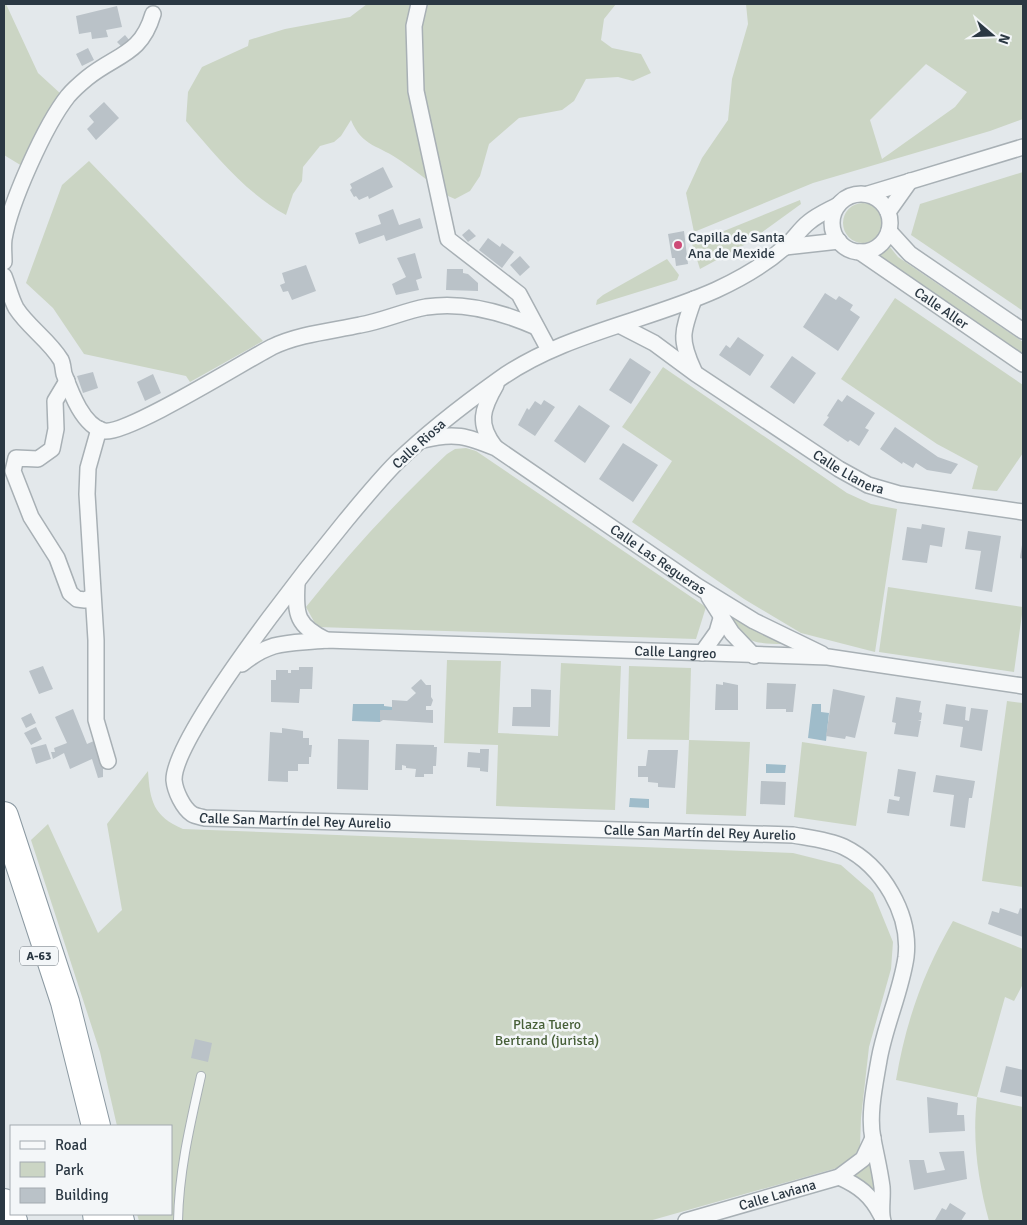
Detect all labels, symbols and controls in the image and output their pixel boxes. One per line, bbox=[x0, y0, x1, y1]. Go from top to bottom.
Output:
north arrow bbox=[967, 10, 1017, 60]
text: N bbox=[994, 32, 1013, 46]
place label: Capilla de Santa Ana de Mexide bbox=[688, 229, 785, 262]
marker: Capilla de Santa Ana de Mexide bbox=[672, 239, 684, 251]
street label: Calle Aller bbox=[911, 283, 973, 333]
street label: Calle Riosa bbox=[389, 416, 449, 472]
street label: Calle Llanera bbox=[810, 446, 886, 498]
street label: Calle Las Regueras bbox=[607, 520, 709, 598]
street label: Calle Langreo bbox=[634, 642, 717, 662]
street label: Calle San Martín del Rey Aurelio bbox=[198, 808, 391, 832]
street label: Calle San Martín del Rey Aurelio bbox=[604, 821, 796, 844]
road number: A-63 bbox=[20, 946, 58, 966]
park label: Plaza Tuero Bertrand (jurista) bbox=[495, 1016, 599, 1049]
legend bbox=[10, 1125, 172, 1215]
text: Road bbox=[55, 1136, 87, 1154]
text: Park bbox=[55, 1161, 84, 1179]
street label: Calle Laviana bbox=[737, 1176, 818, 1214]
text: Building bbox=[55, 1186, 109, 1204]

